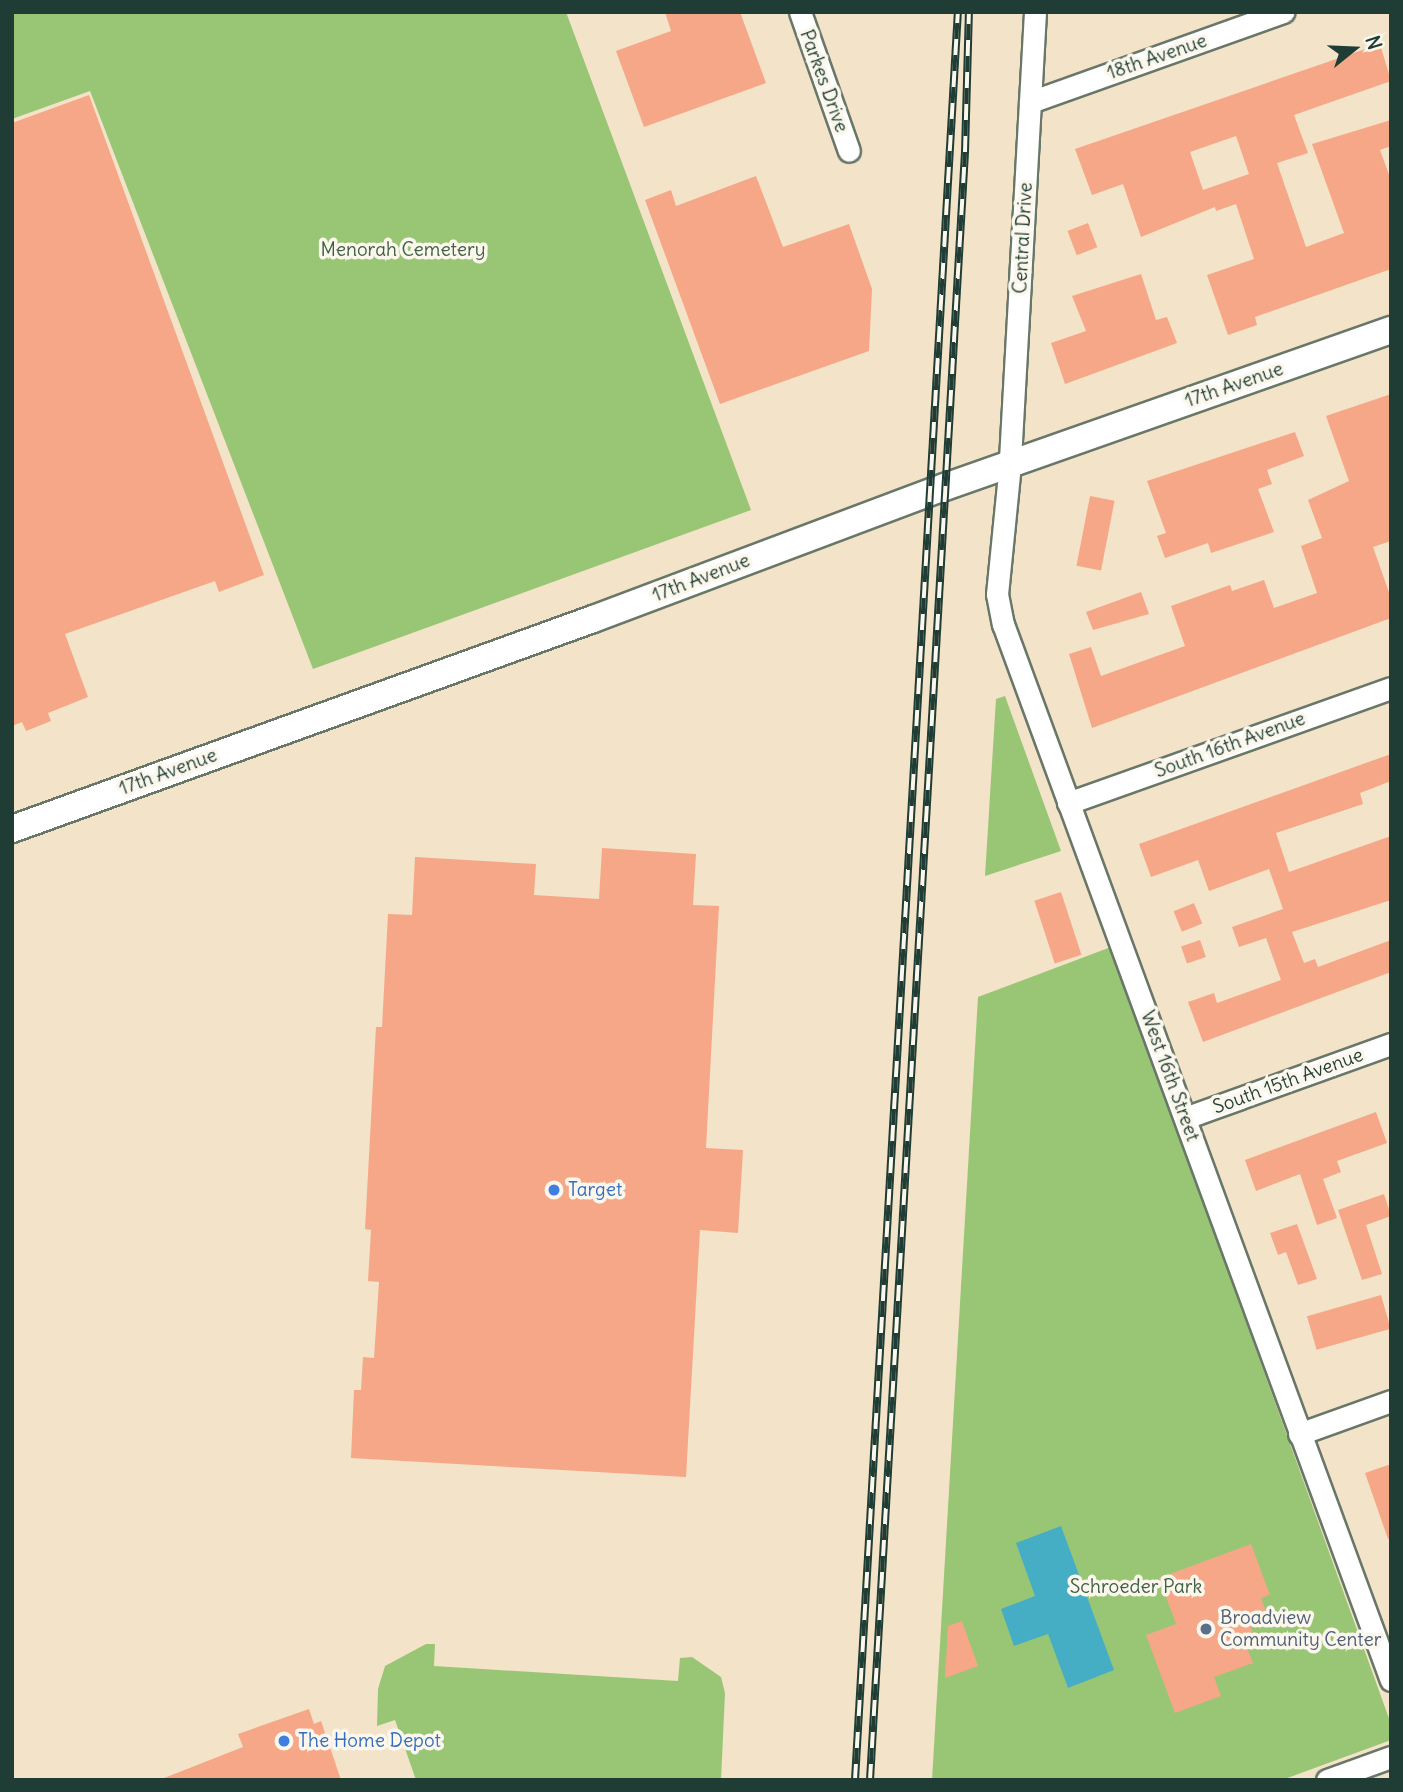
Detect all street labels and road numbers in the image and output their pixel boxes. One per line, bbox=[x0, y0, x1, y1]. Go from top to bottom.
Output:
street label: Parkes Drive bbox=[795, 27, 853, 135]
street label: 18th Avenue bbox=[1104, 29, 1210, 85]
street label: Central Drive bbox=[1009, 182, 1037, 294]
street label: 17th Avenue bbox=[1182, 358, 1286, 412]
street label: 17th Avenue bbox=[649, 549, 753, 607]
street label: South 16th Avenue bbox=[1152, 707, 1308, 783]
street label: 17th Avenue bbox=[116, 744, 220, 800]
street label: West 16th Street bbox=[1136, 1008, 1204, 1144]
street label: South 15th Avenue bbox=[1210, 1043, 1366, 1119]

